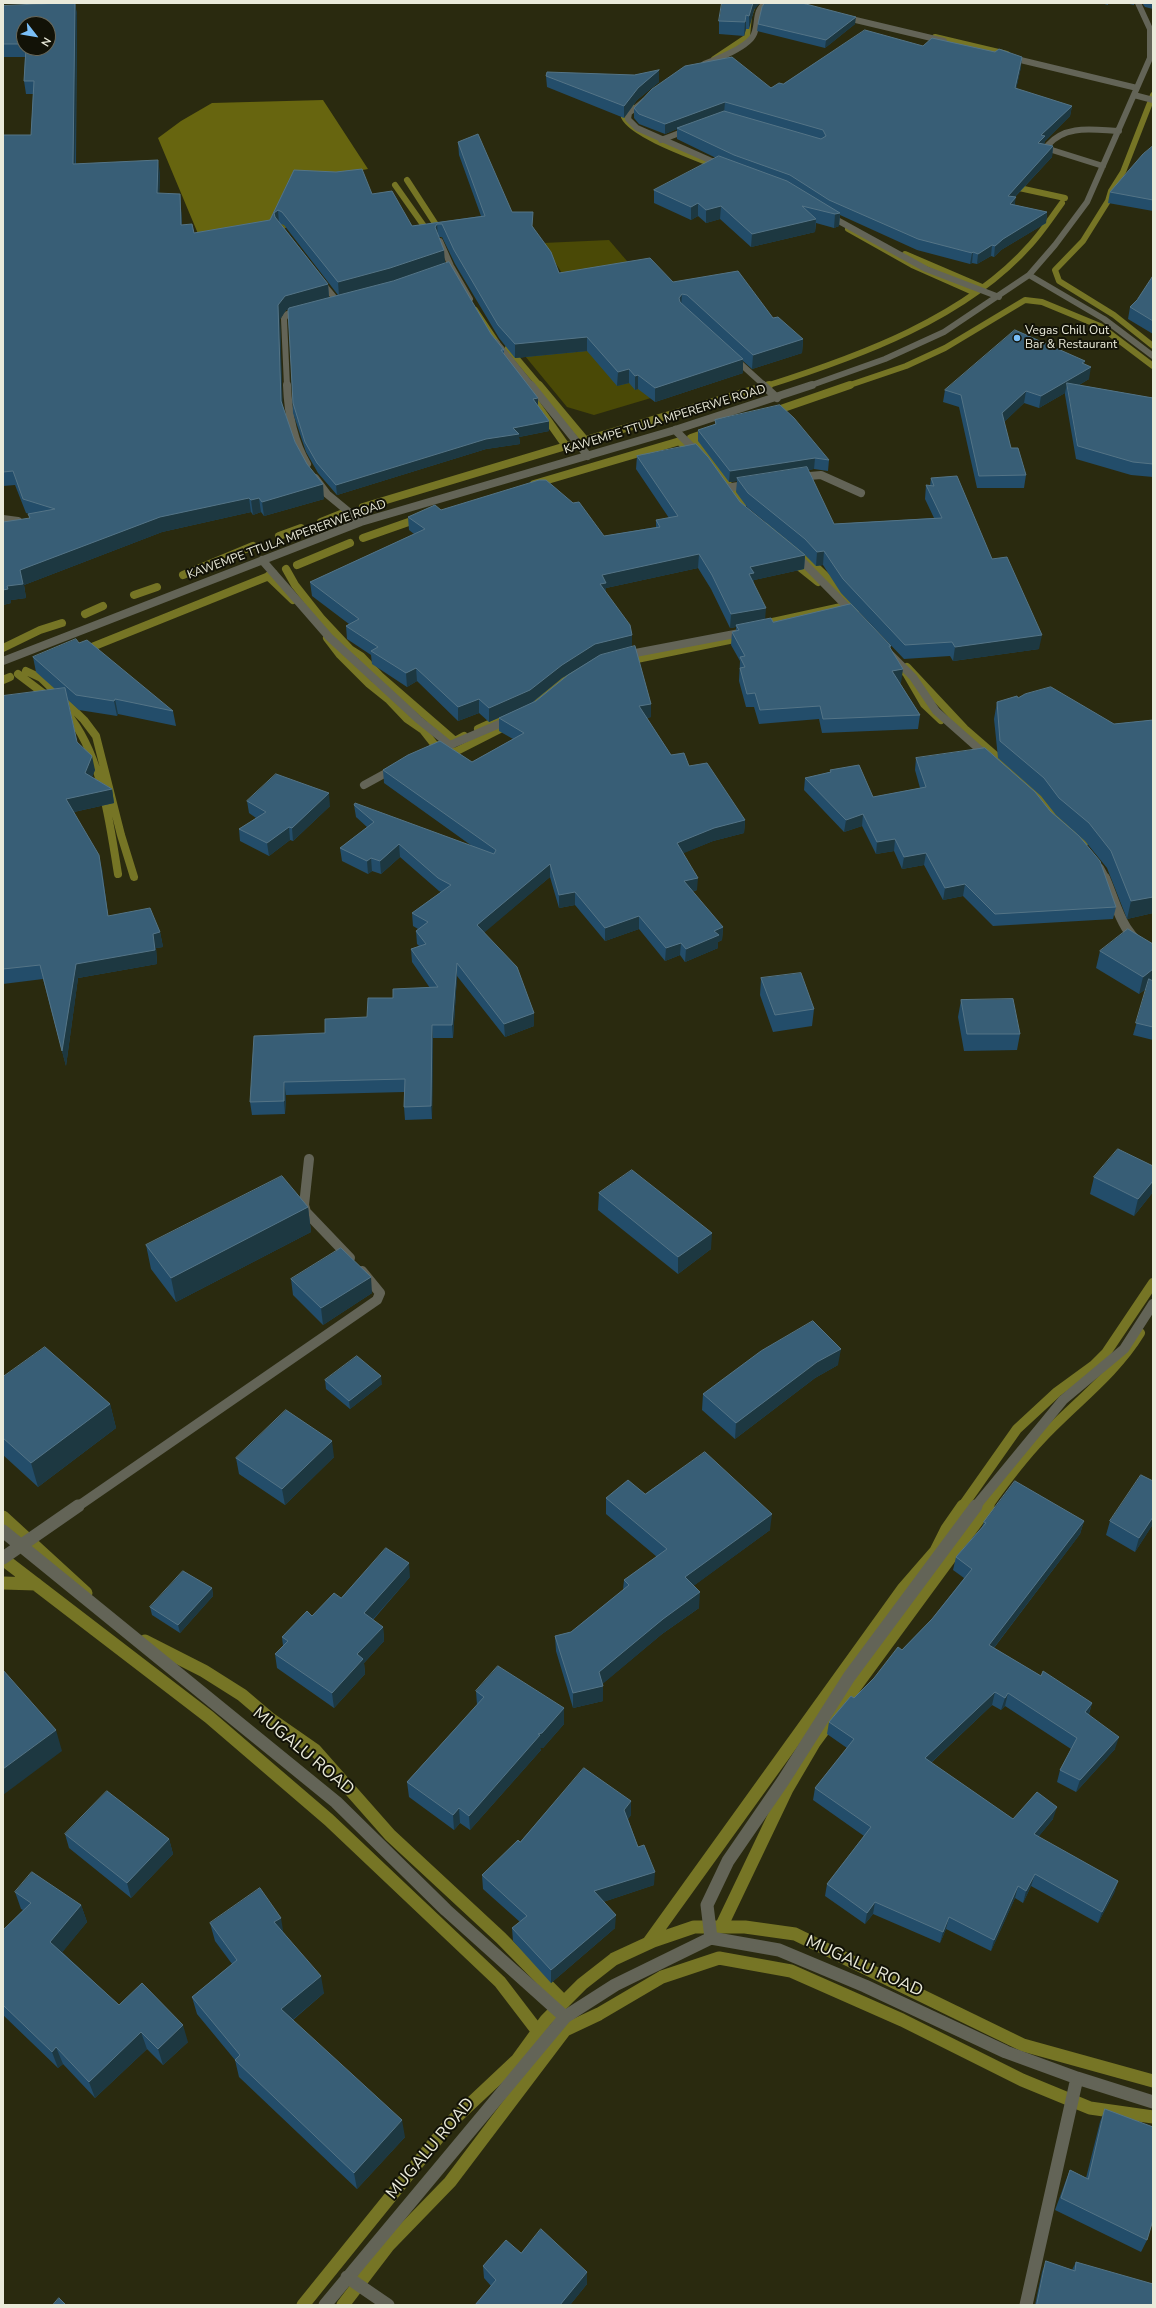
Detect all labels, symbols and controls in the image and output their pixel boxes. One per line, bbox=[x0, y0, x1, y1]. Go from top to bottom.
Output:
north arrow bbox=[16, 16, 56, 56]
text: N bbox=[37, 35, 54, 49]
place label: Vegas Chill Out Bar & Restaurant bbox=[1025, 324, 1117, 352]
marker: Vegas Chill Out Bar & Restaurant bbox=[1012, 333, 1022, 343]
street label: KAWEMPE TTULA MPERERWE ROAD bbox=[562, 382, 768, 458]
street label: KAWEMPE TTULA MPERERWE ROAD bbox=[186, 497, 388, 583]
street label: MUGALU ROAD bbox=[248, 1704, 358, 1800]
street label: MUGALU ROAD bbox=[802, 1932, 926, 2002]
street label: MUGALU ROAD bbox=[383, 2094, 479, 2204]

